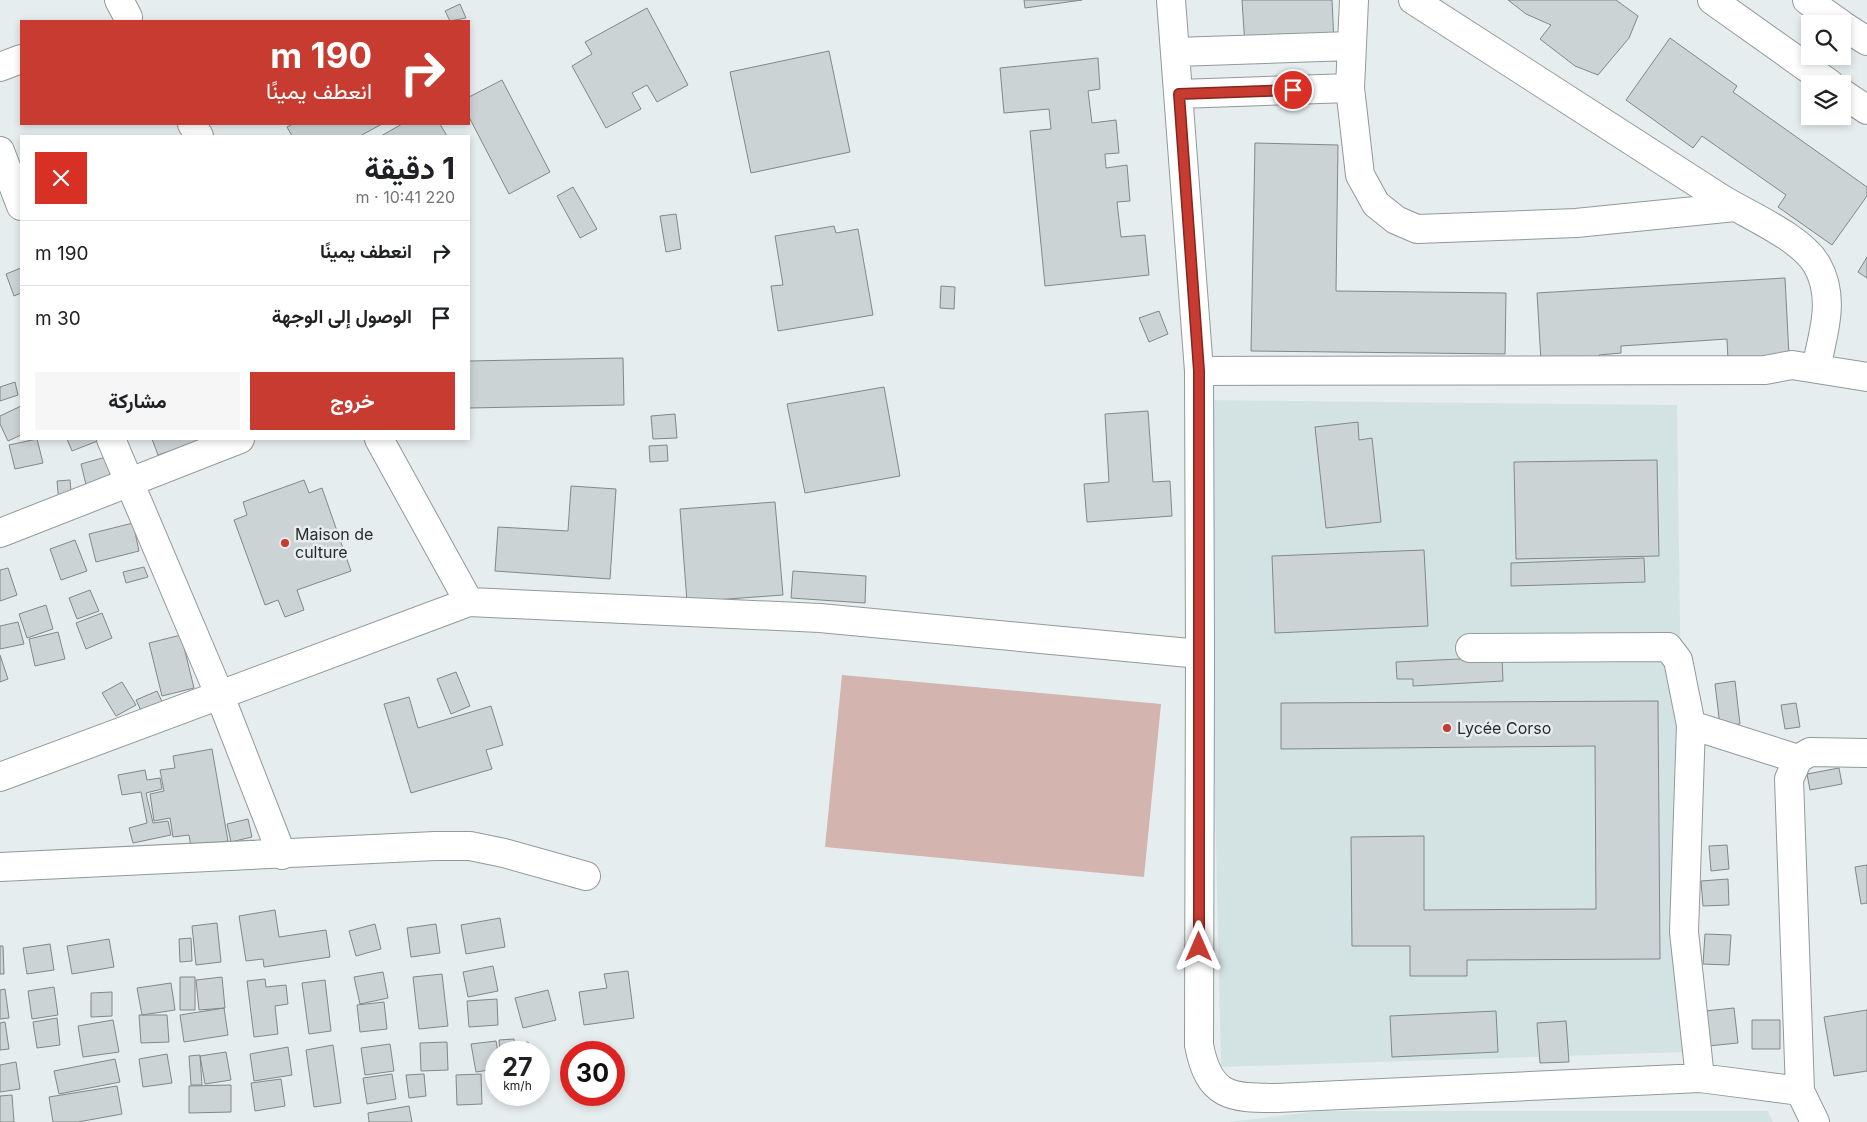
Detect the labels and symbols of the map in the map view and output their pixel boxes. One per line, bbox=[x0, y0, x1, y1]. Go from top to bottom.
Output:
pin bbox=[1272, 69, 1314, 111]
place label: Maison de culture bbox=[295, 524, 373, 562]
marker: Maison de culture bbox=[279, 537, 291, 549]
place label: Lycée Corso bbox=[1457, 718, 1551, 738]
marker: Lycée Corso bbox=[1441, 722, 1453, 734]
position arrow bbox=[1172, 920, 1224, 972]
speed limit sign: 30 bbox=[560, 1041, 625, 1106]

